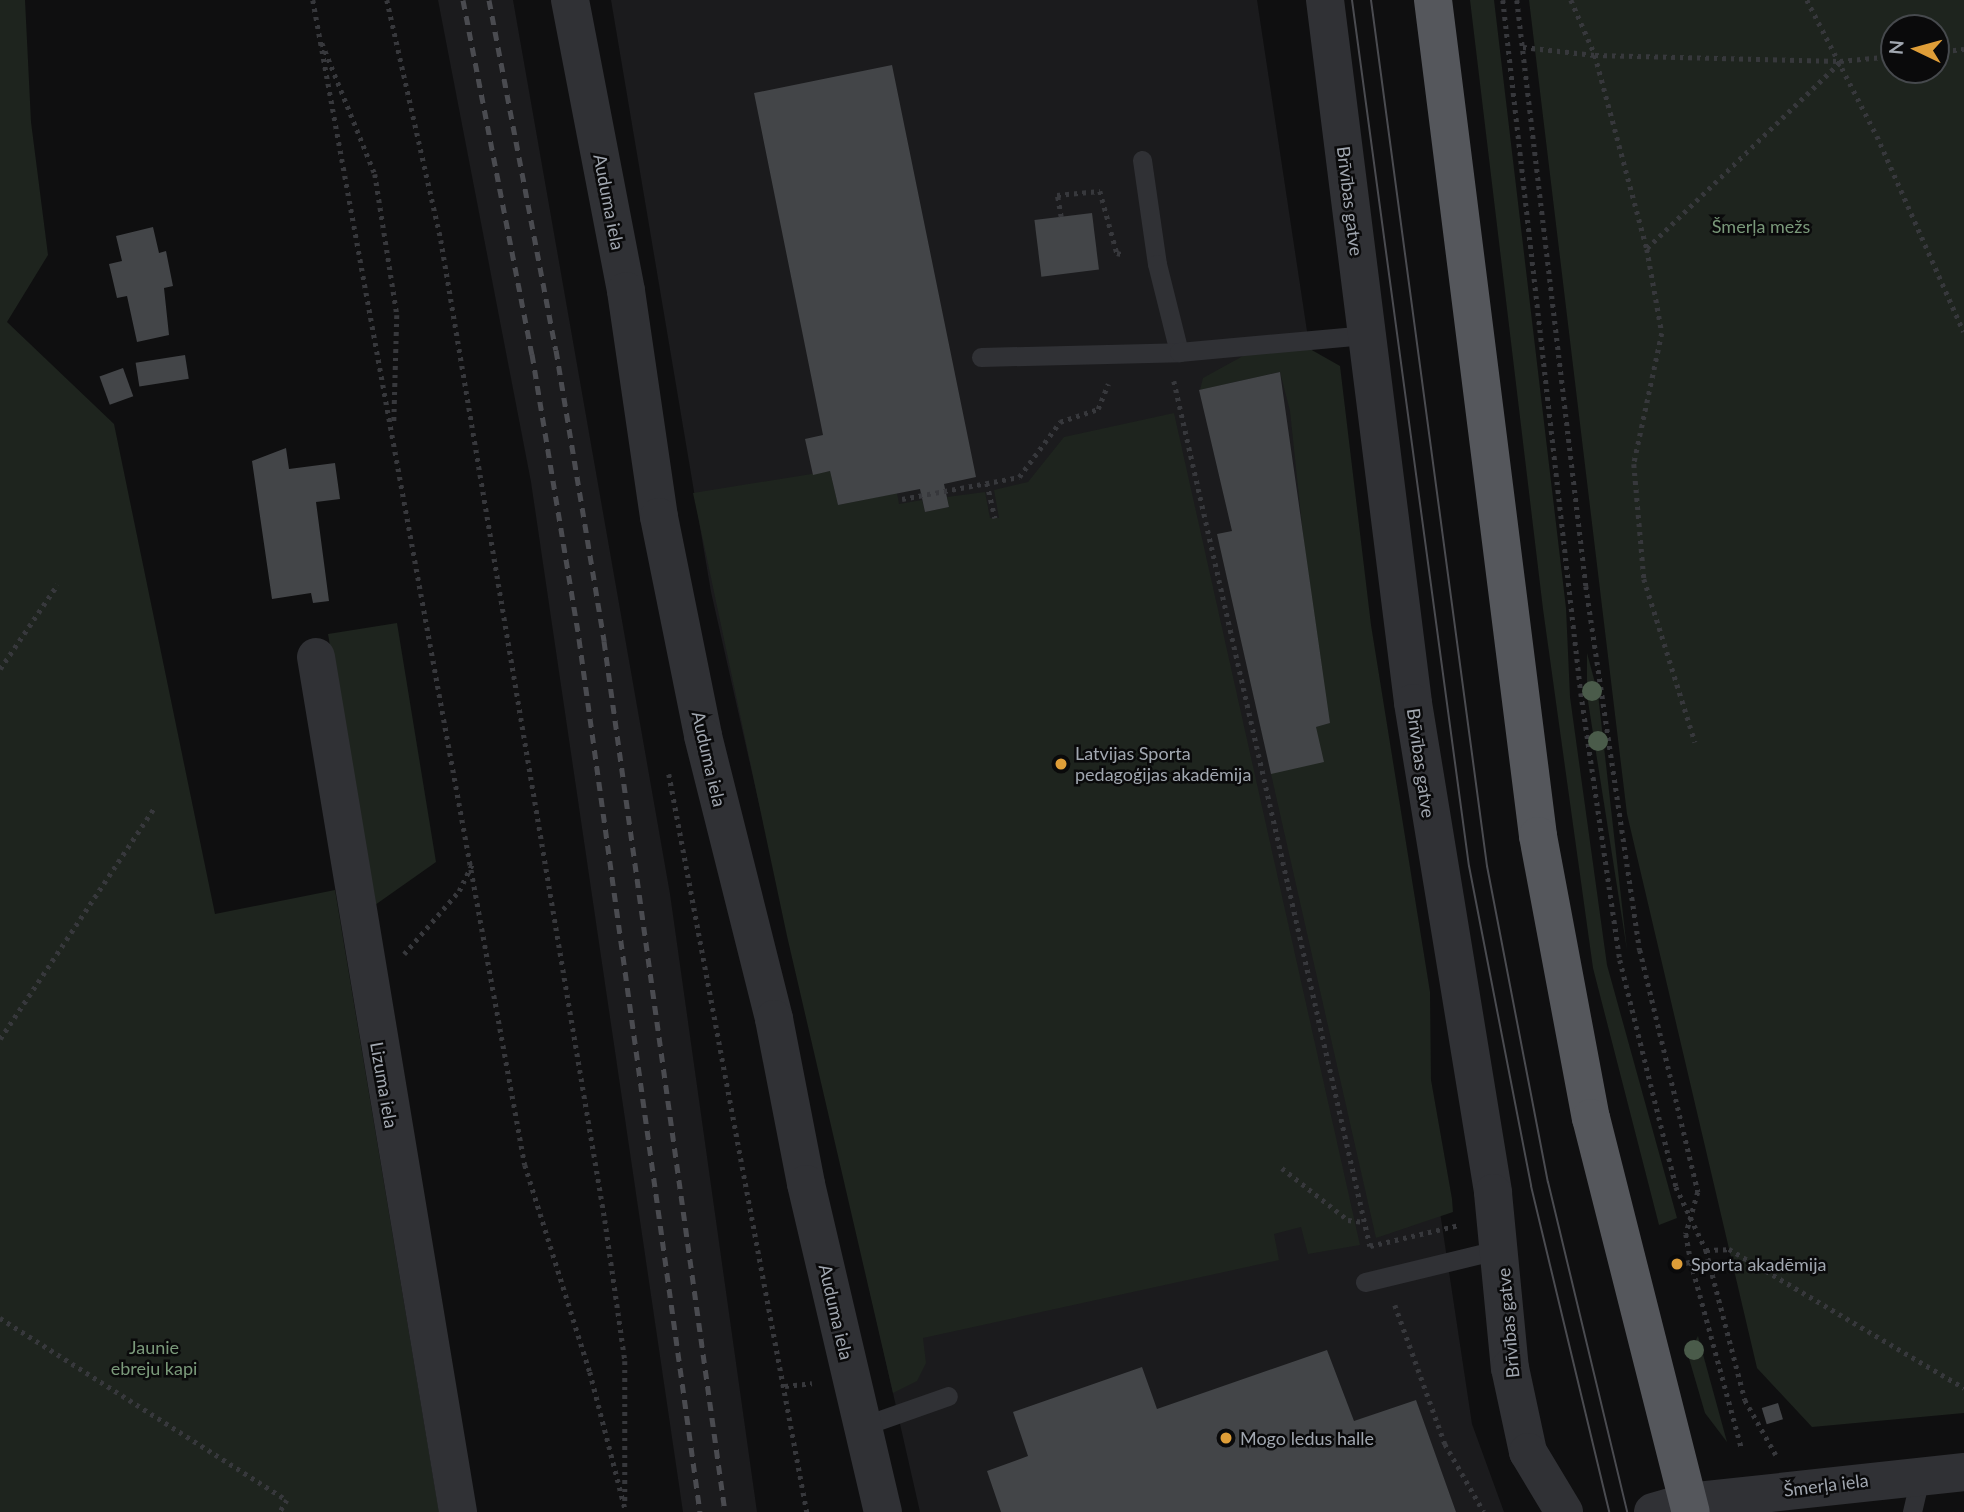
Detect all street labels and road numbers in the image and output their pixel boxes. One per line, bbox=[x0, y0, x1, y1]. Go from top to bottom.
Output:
street label: Brīvības gatve bbox=[1333, 145, 1367, 257]
street label: Auduma iela bbox=[589, 152, 629, 252]
street label: Brīvības gatve bbox=[1403, 707, 1439, 819]
street label: Auduma iela bbox=[688, 709, 730, 809]
street label: Lizuma iela bbox=[366, 1040, 402, 1130]
street label: Auduma iela bbox=[815, 1262, 857, 1362]
street label: Brīvības gatve bbox=[1492, 1267, 1524, 1379]
street label: Šmerļa iela bbox=[1782, 1469, 1870, 1501]

